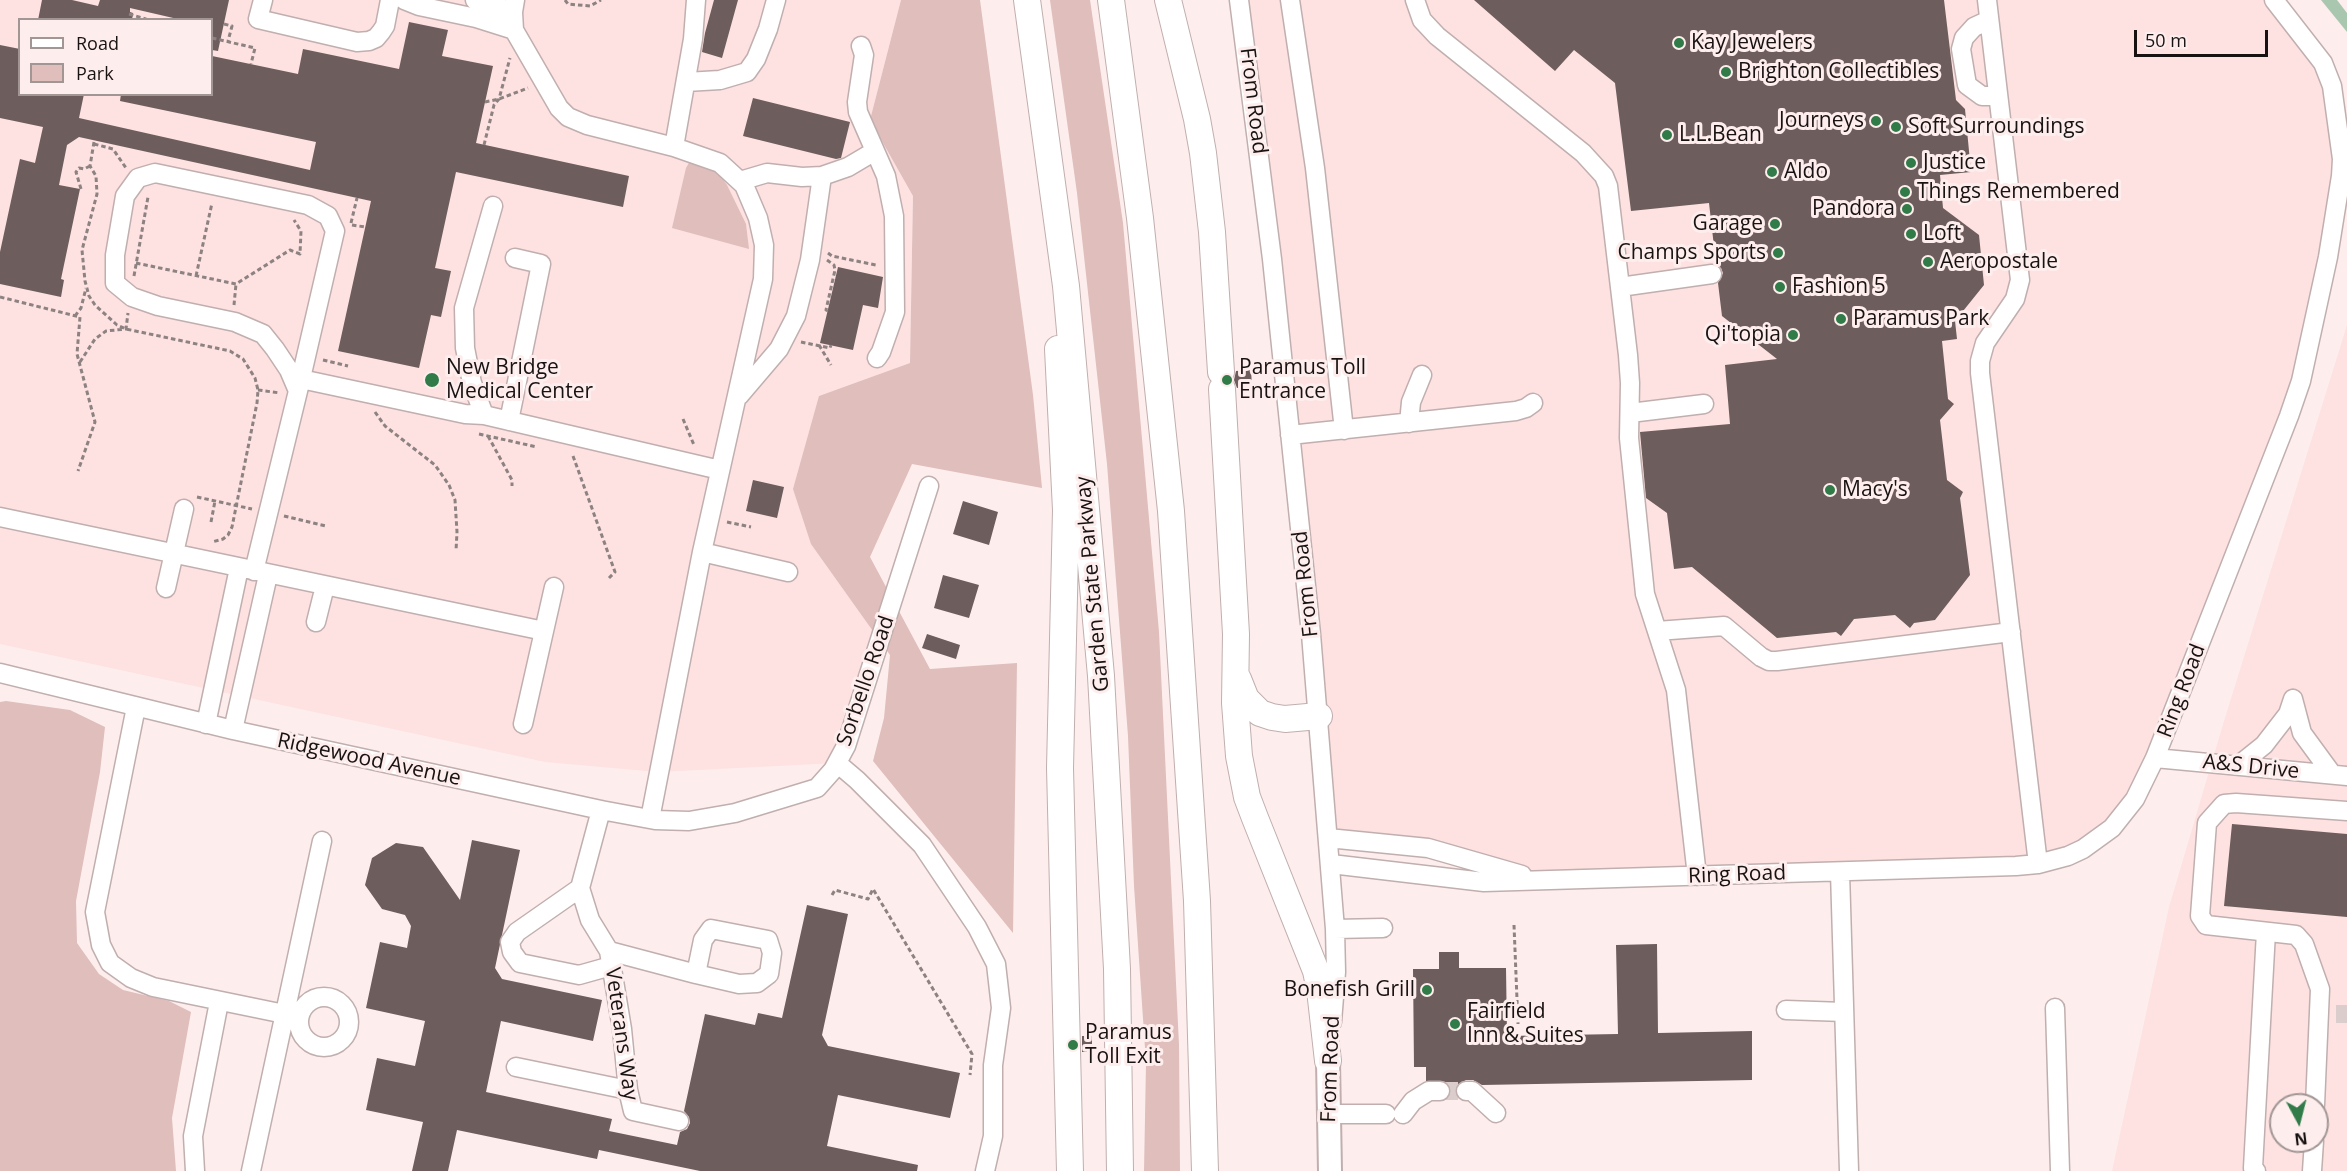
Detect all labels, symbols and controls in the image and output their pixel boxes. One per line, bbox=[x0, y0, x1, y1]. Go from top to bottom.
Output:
legend bbox=[18, 18, 213, 96]
scale bar bbox=[2137, 18, 2270, 56]
text: 50 m bbox=[2145, 28, 2187, 52]
place label: Kay Jewelers bbox=[1691, 30, 1813, 56]
text: Road bbox=[76, 31, 119, 55]
marker: Kay Jewelers bbox=[1672, 36, 1686, 50]
street label: From Road bbox=[1234, 46, 1272, 156]
place label: Brighton Collectibles bbox=[1738, 59, 1939, 85]
text: Park bbox=[76, 61, 114, 85]
marker: Brighton Collectibles bbox=[1719, 65, 1733, 79]
place label: Journeys bbox=[1779, 108, 1864, 134]
marker: Journeys bbox=[1869, 114, 1883, 128]
place label: Soft Surroundings bbox=[1908, 114, 2085, 140]
marker: Soft Surroundings bbox=[1889, 120, 1903, 134]
place label: L.L.Bean bbox=[1679, 122, 1762, 148]
marker: L.L.Bean bbox=[1660, 128, 1674, 142]
place label: Justice bbox=[1923, 150, 1986, 176]
marker: Justice bbox=[1904, 156, 1918, 170]
place label: Aldo bbox=[1784, 159, 1828, 185]
marker: Aldo bbox=[1765, 165, 1779, 179]
place label: Things Remembered bbox=[1917, 179, 2120, 205]
marker: Things Remembered bbox=[1898, 185, 1912, 199]
place label: Pandora bbox=[1812, 196, 1895, 222]
marker: Pandora bbox=[1900, 202, 1914, 216]
place label: Garage bbox=[1693, 211, 1763, 237]
marker: Garage bbox=[1768, 217, 1782, 231]
place label: Loft bbox=[1923, 221, 1961, 247]
marker: Loft bbox=[1904, 227, 1918, 241]
place label: Champs Sports bbox=[1617, 240, 1766, 266]
marker: Champs Sports bbox=[1771, 246, 1785, 260]
place label: Aeropostale bbox=[1940, 249, 2058, 275]
marker: Aeropostale bbox=[1921, 255, 1935, 269]
place label: Fashion 5 bbox=[1792, 274, 1886, 300]
marker: Fashion 5 bbox=[1773, 280, 1787, 294]
place label: Paramus Park bbox=[1853, 306, 1989, 332]
marker: Paramus Park bbox=[1834, 312, 1848, 326]
place label: Qi'topia bbox=[1705, 322, 1781, 348]
marker: Qi'topia bbox=[1786, 328, 1800, 342]
place label: New Bridge Medical Center bbox=[446, 355, 593, 405]
place label: Paramus Toll Entrance bbox=[1239, 355, 1366, 405]
marker: New Bridge Medical Center bbox=[423, 371, 441, 389]
marker: Paramus Toll Entrance bbox=[1220, 373, 1234, 387]
street label: Garden State Parkway bbox=[1071, 475, 1115, 693]
place label: Macy's bbox=[1842, 477, 1908, 503]
marker: Macy's bbox=[1823, 483, 1837, 497]
street label: From Road bbox=[1288, 529, 1324, 639]
street label: Sorbello Road bbox=[832, 613, 900, 749]
street label: Ring Road bbox=[2153, 641, 2211, 741]
street label: Ridgewood Avenue bbox=[275, 728, 463, 792]
street label: A&S Drive bbox=[2201, 749, 2301, 785]
street label: Ring Road bbox=[1688, 861, 1786, 889]
street label: Veterans Way bbox=[599, 966, 643, 1102]
place label: Bonefish Grill bbox=[1284, 977, 1415, 1003]
marker: Bonefish Grill bbox=[1420, 983, 1434, 997]
place label: Fairfield Inn & Suites bbox=[1467, 999, 1584, 1049]
street label: From Road bbox=[1317, 1015, 1345, 1123]
marker: Fairfield Inn & Suites bbox=[1448, 1017, 1462, 1031]
place label: Paramus Toll Exit bbox=[1085, 1020, 1172, 1070]
marker: Paramus Toll Exit bbox=[1066, 1038, 1080, 1052]
north arrow bbox=[2269, 1093, 2329, 1153]
text: N bbox=[2293, 1127, 2309, 1151]

